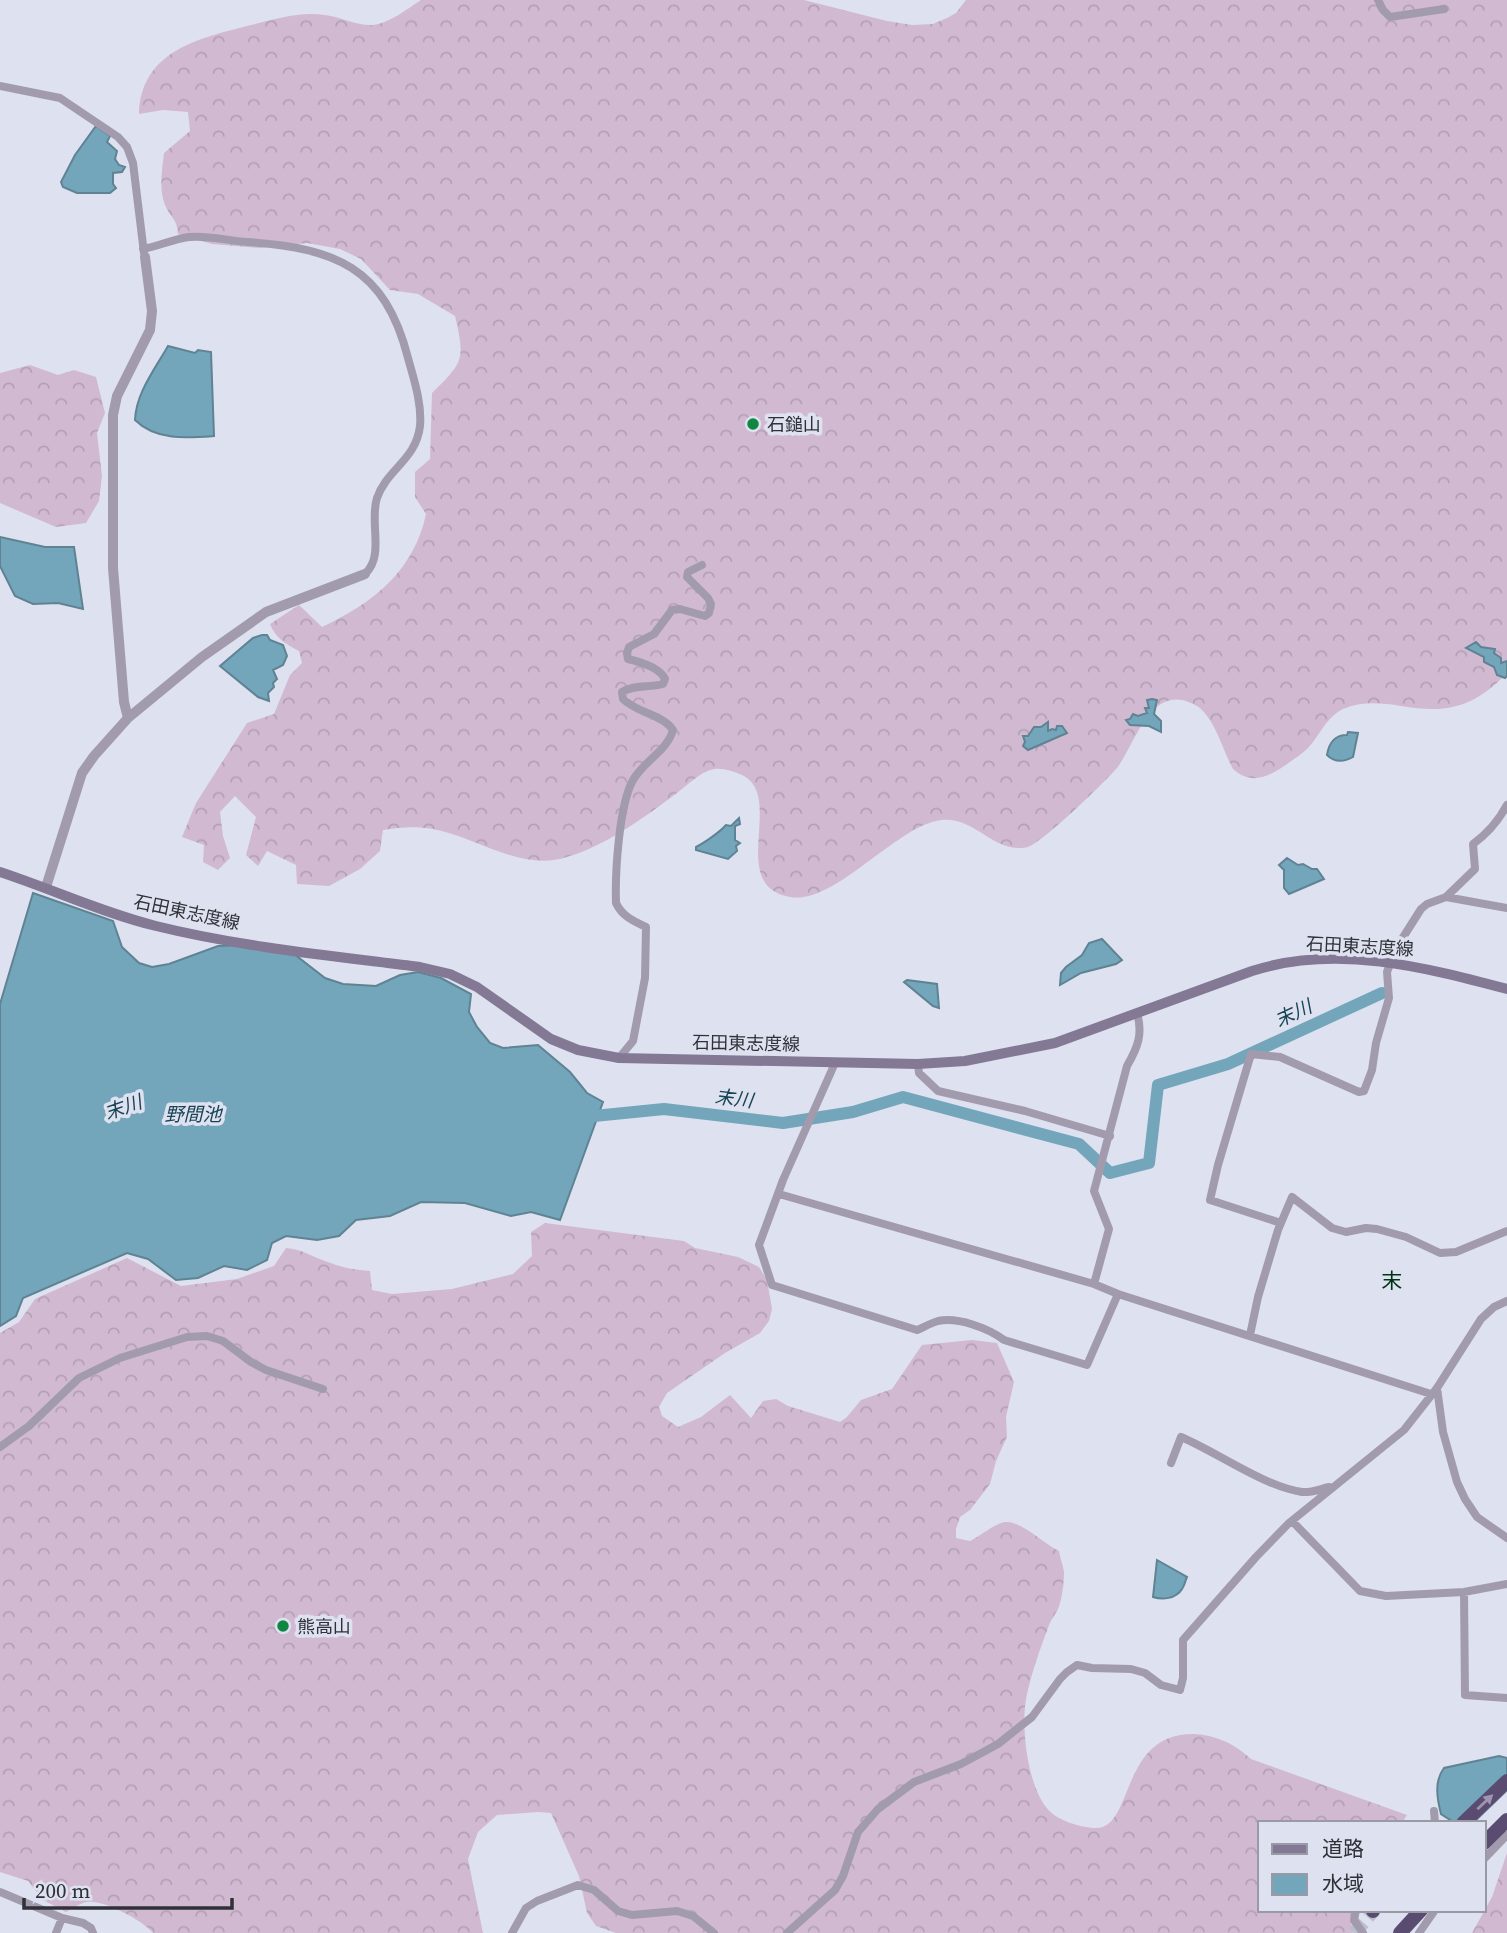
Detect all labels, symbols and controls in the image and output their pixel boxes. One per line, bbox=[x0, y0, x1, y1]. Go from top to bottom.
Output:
place label: 石鎚山 bbox=[767, 412, 821, 437]
marker: 石鎚山 bbox=[745, 416, 761, 432]
street label: 石田東志度線 bbox=[132, 889, 242, 935]
street label: 石田東志度線 bbox=[1305, 931, 1415, 961]
water label: 末川 bbox=[1270, 992, 1318, 1033]
street label: 石田東志度線 bbox=[692, 1030, 800, 1056]
water label: 末川 bbox=[714, 1083, 756, 1113]
water label: 末川 bbox=[101, 1088, 147, 1125]
water label: 野間池 bbox=[164, 1101, 223, 1127]
district label: 末 bbox=[1382, 1266, 1403, 1295]
place label: 熊高山 bbox=[297, 1614, 351, 1639]
marker: 熊高山 bbox=[275, 1618, 291, 1634]
one-way arrow bbox=[1476, 1794, 1494, 1810]
legend bbox=[1258, 1821, 1486, 1912]
text: 道路 bbox=[1322, 1834, 1364, 1863]
scale bar bbox=[24, 1867, 233, 1911]
text: 水域 bbox=[1322, 1869, 1364, 1898]
text: 200 m bbox=[35, 1876, 90, 1905]

